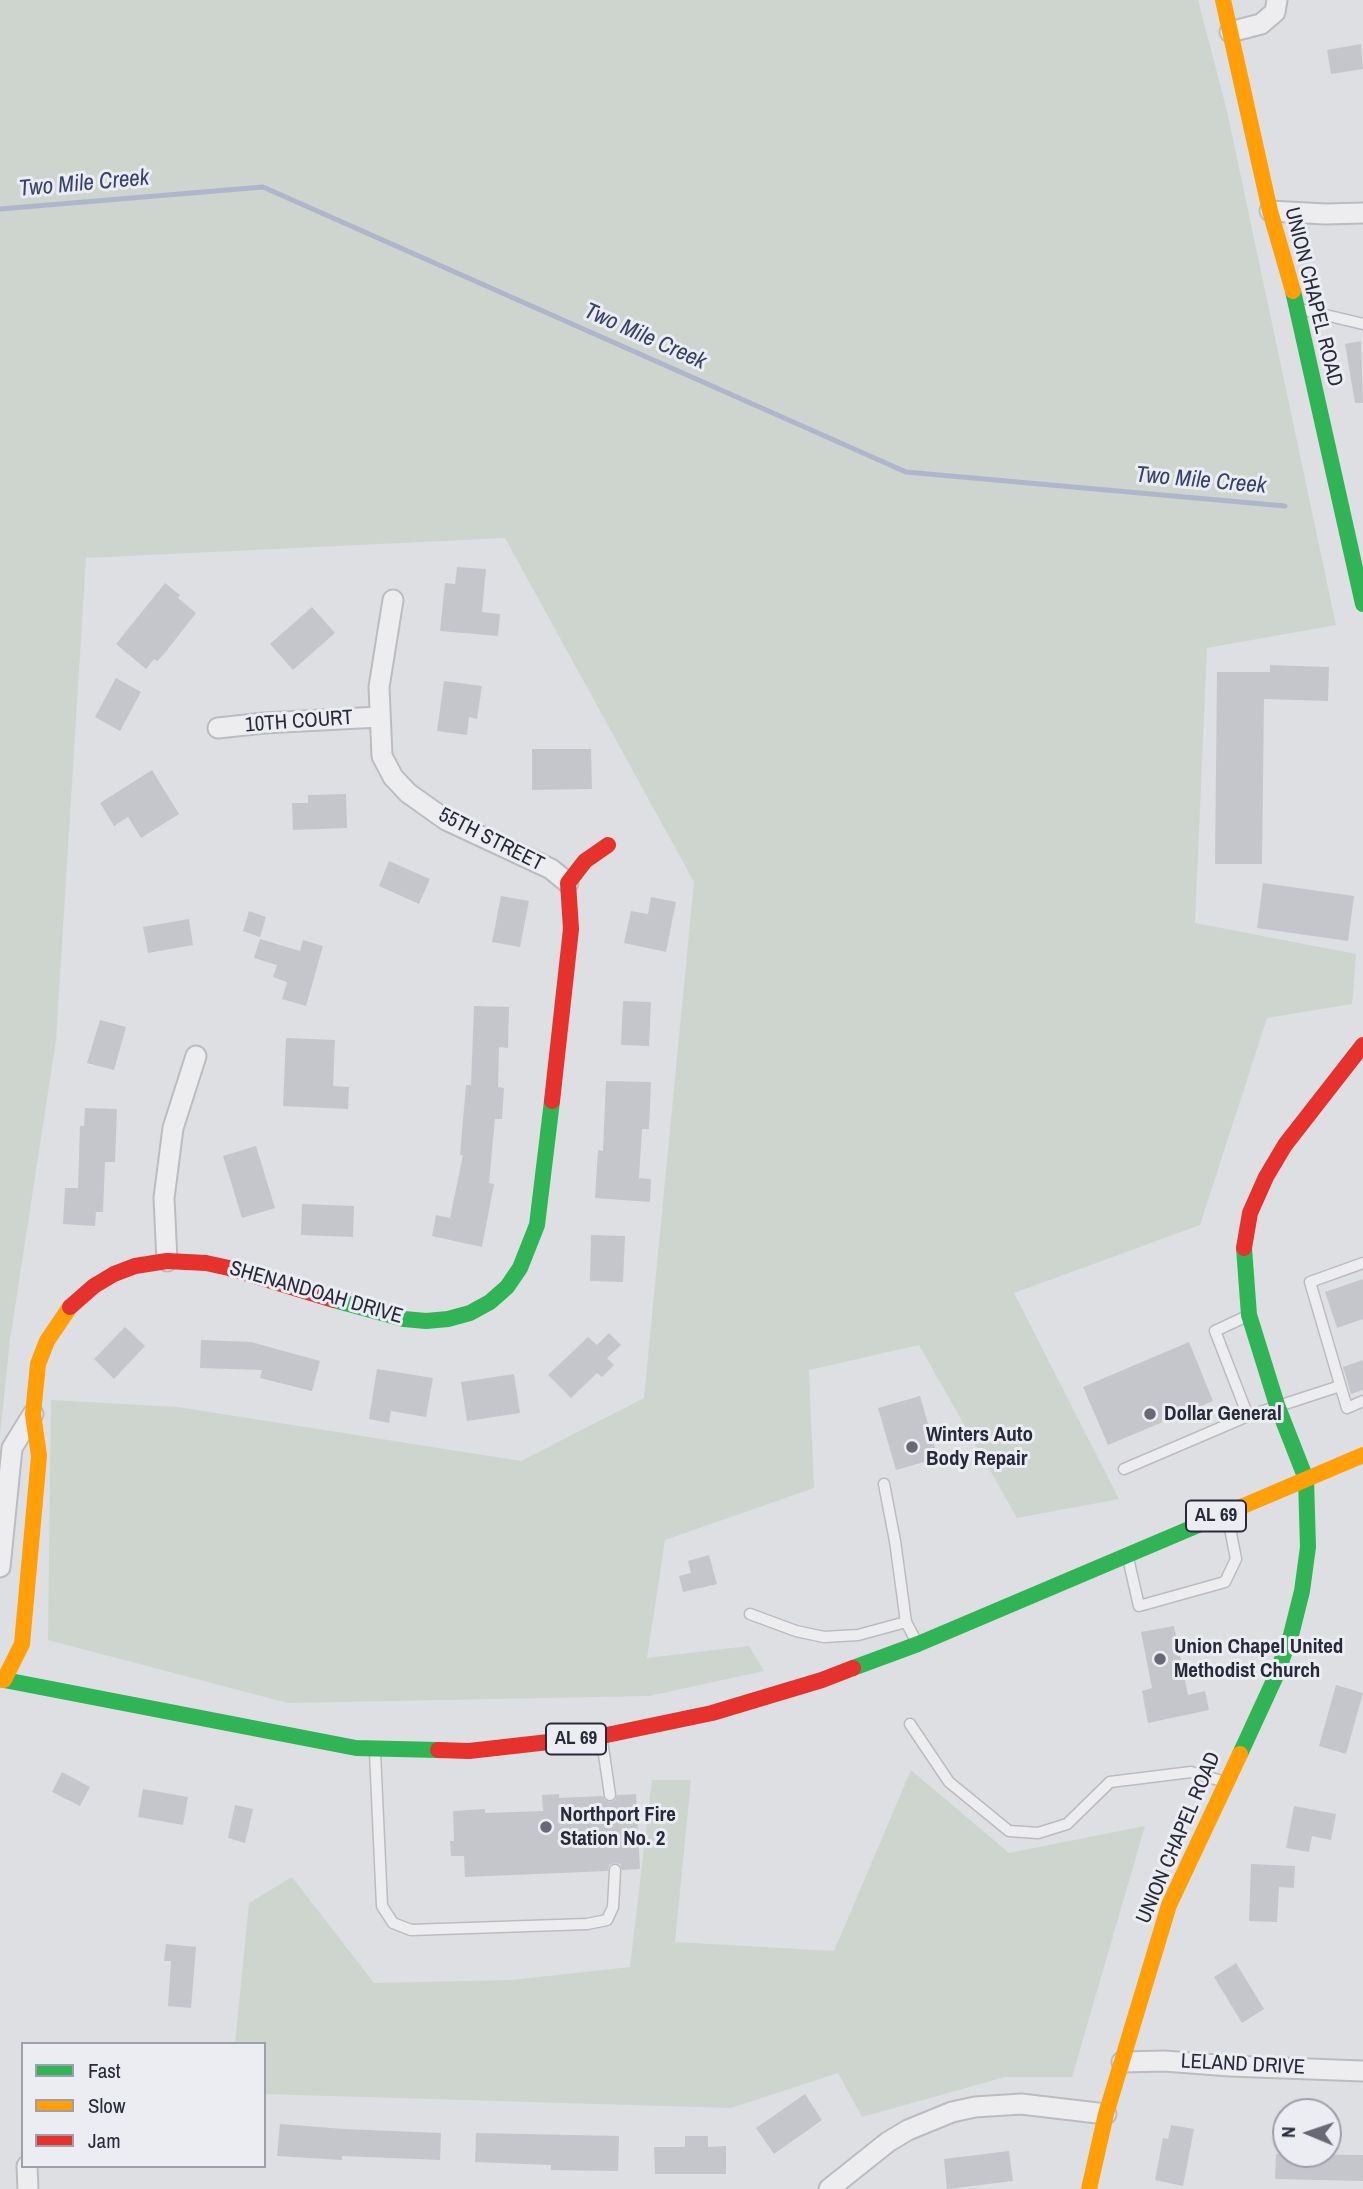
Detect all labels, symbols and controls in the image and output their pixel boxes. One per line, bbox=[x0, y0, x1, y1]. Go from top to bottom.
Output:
water label: Two Mile Creek bbox=[18, 165, 150, 203]
street label: UNION CHAPEL ROAD bbox=[1279, 205, 1347, 389]
water label: Two Mile Creek bbox=[580, 298, 710, 376]
water label: Two Mile Creek bbox=[1135, 462, 1267, 500]
street label: 10TH COURT bbox=[244, 706, 354, 738]
street label: 55TH STREET bbox=[434, 803, 548, 877]
street label: SHENANDOAH DRIVE bbox=[227, 1256, 405, 1330]
place label: Dollar General bbox=[1164, 1401, 1282, 1427]
marker: Dollar General bbox=[1142, 1406, 1158, 1422]
place label: Winters Auto Body Repair bbox=[926, 1422, 1033, 1472]
marker: Winters Auto Body Repair bbox=[904, 1439, 920, 1455]
road number: AL 69 bbox=[1186, 1500, 1246, 1532]
place label: Union Chapel United Methodist Church bbox=[1174, 1634, 1343, 1684]
marker: Union Chapel United Methodist Church bbox=[1152, 1651, 1168, 1667]
road number: AL 69 bbox=[546, 1723, 606, 1754]
street label: UNION CHAPEL ROAD bbox=[1132, 1749, 1226, 1927]
place label: Northport Fire Station No. 2 bbox=[560, 1802, 676, 1852]
marker: Northport Fire Station No. 2 bbox=[538, 1819, 554, 1835]
legend bbox=[21, 2042, 266, 2168]
street label: LELAND DRIVE bbox=[1180, 2049, 1306, 2081]
text: Fast bbox=[88, 2056, 121, 2085]
text: Slow bbox=[88, 2091, 125, 2120]
north arrow bbox=[1272, 2098, 1342, 2168]
text: Jam bbox=[88, 2126, 121, 2155]
text: N bbox=[1275, 2126, 1301, 2138]

